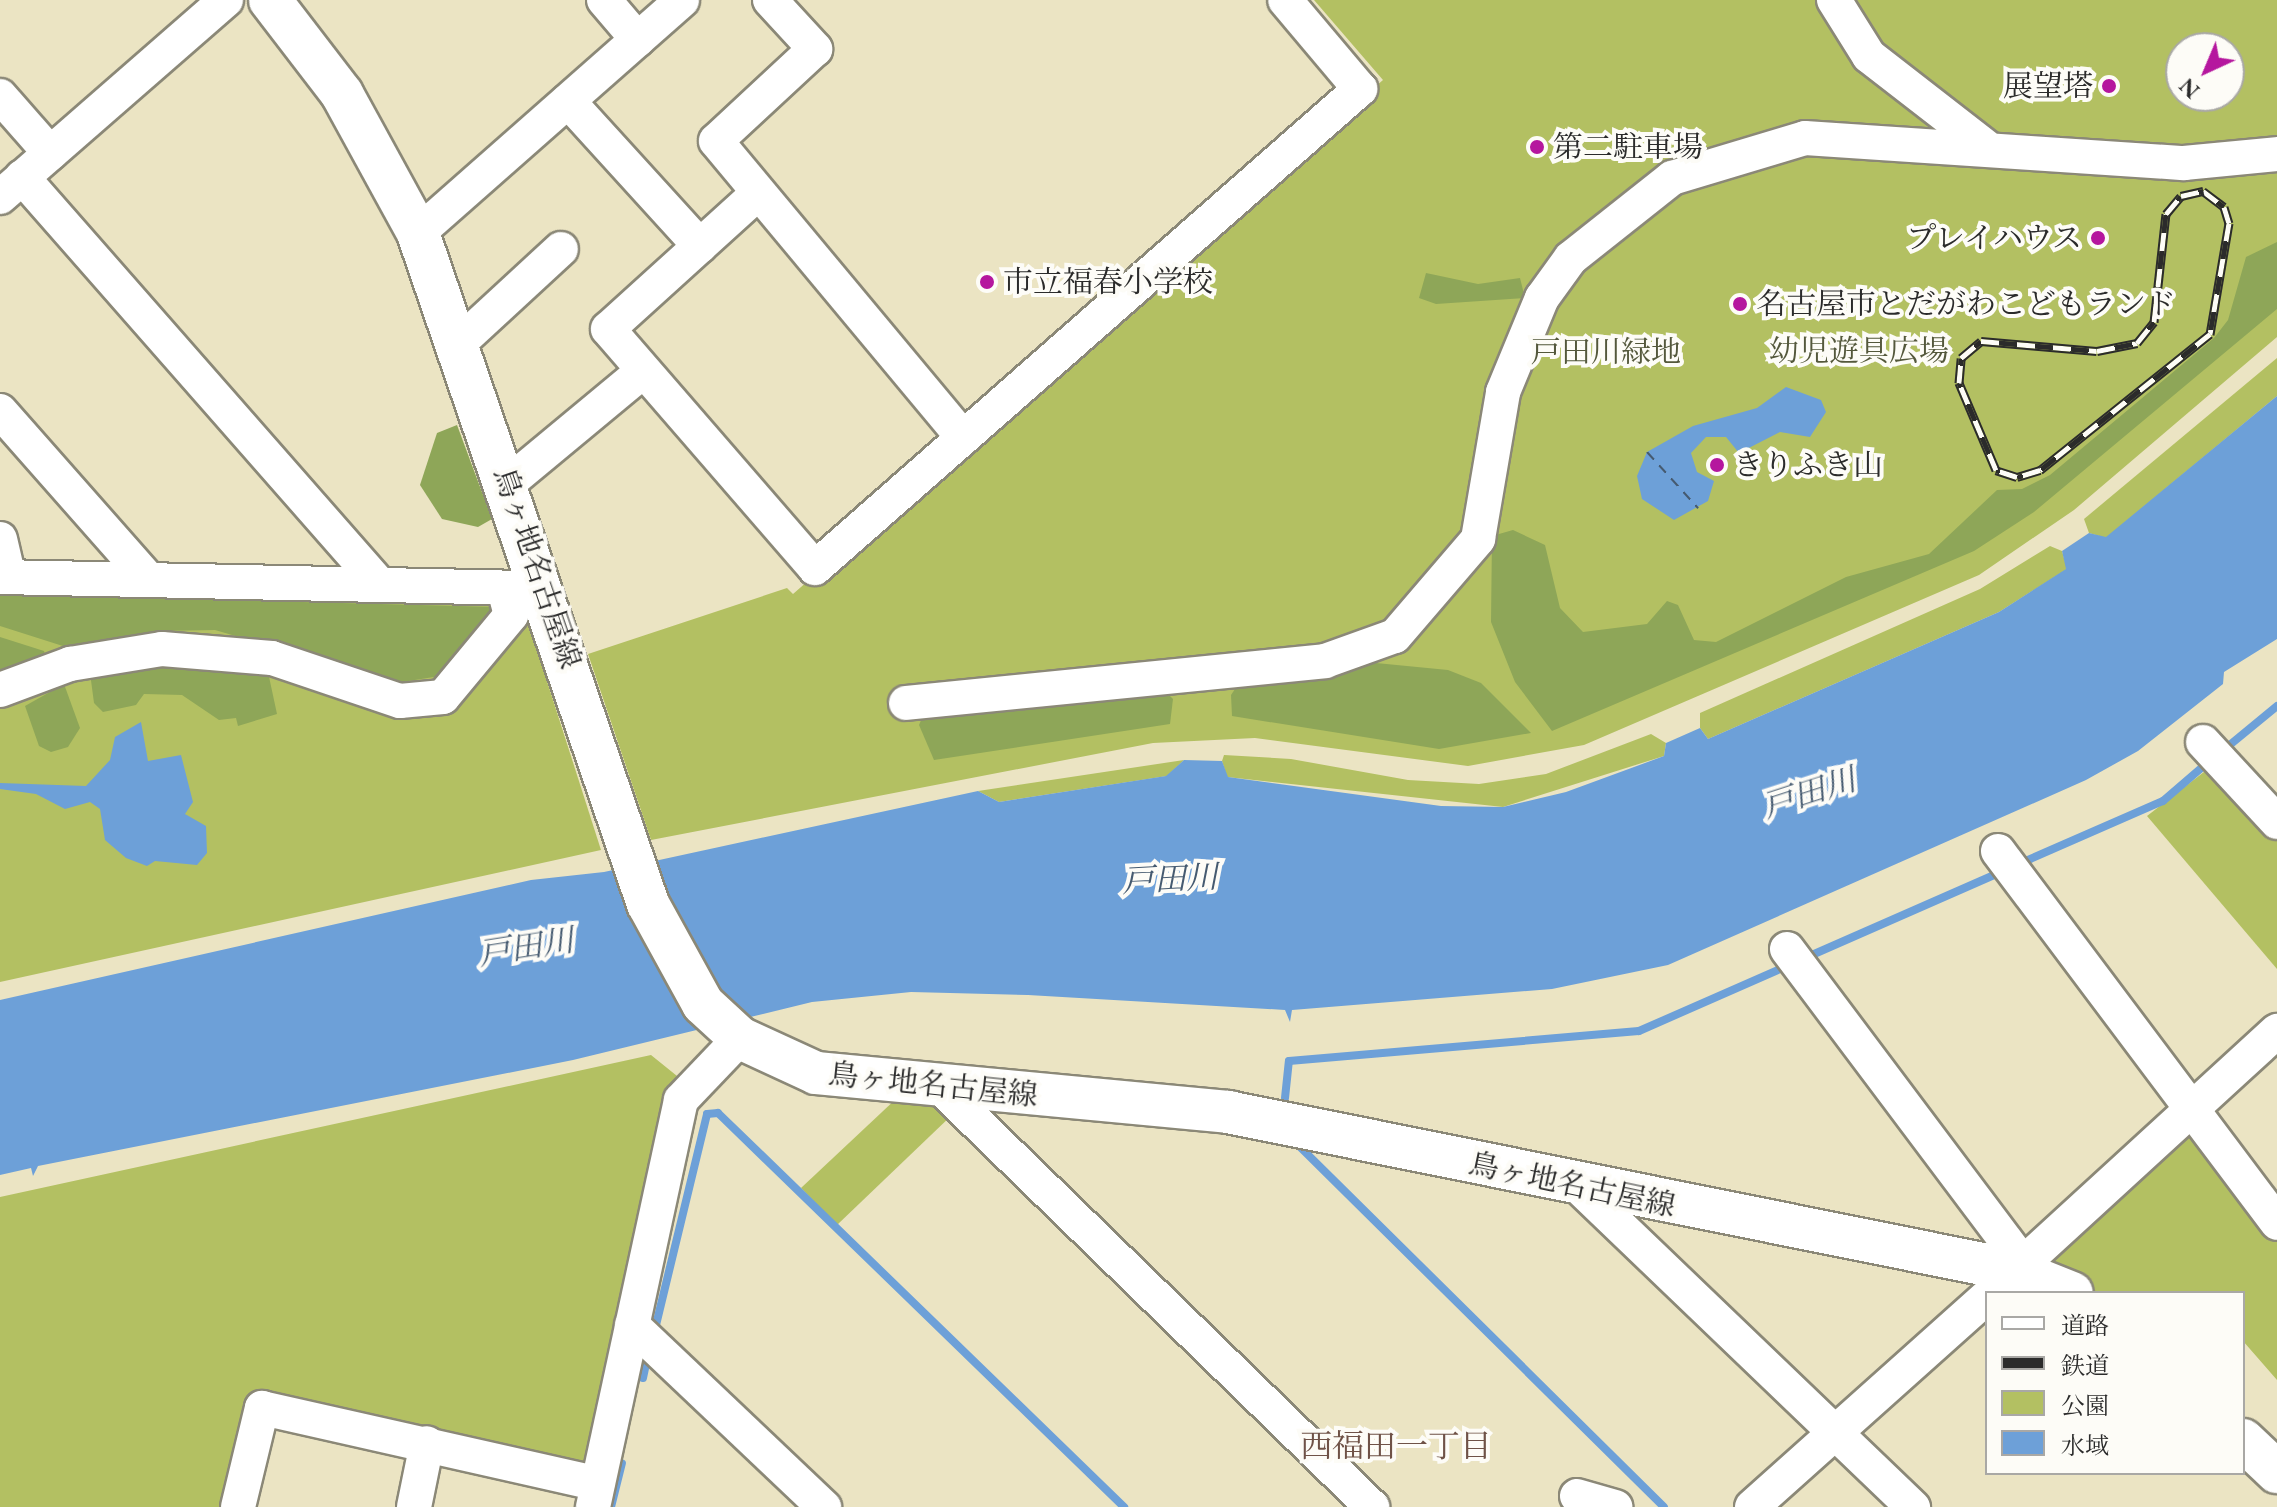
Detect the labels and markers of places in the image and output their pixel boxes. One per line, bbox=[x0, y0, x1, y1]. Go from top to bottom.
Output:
place label: 展望塔 bbox=[2003, 68, 2093, 104]
marker: 展望塔 bbox=[2100, 77, 2118, 95]
place label: 第二駐車場 bbox=[1553, 129, 1703, 165]
marker: 第二駐車場 bbox=[1528, 138, 1546, 156]
place label: プレイハウス bbox=[1902, 220, 2082, 256]
marker: プレイハウス bbox=[2089, 229, 2107, 247]
place label: 市立福春小学校 bbox=[1003, 264, 1213, 300]
marker: 市立福春小学校 bbox=[978, 273, 996, 291]
place label: 名古屋市とだがわこどもランド bbox=[1756, 286, 2176, 322]
marker: 名古屋市とだがわこどもランド bbox=[1731, 295, 1749, 313]
place label: きりふき山 bbox=[1733, 447, 1883, 483]
marker: きりふき山 bbox=[1708, 456, 1726, 474]

